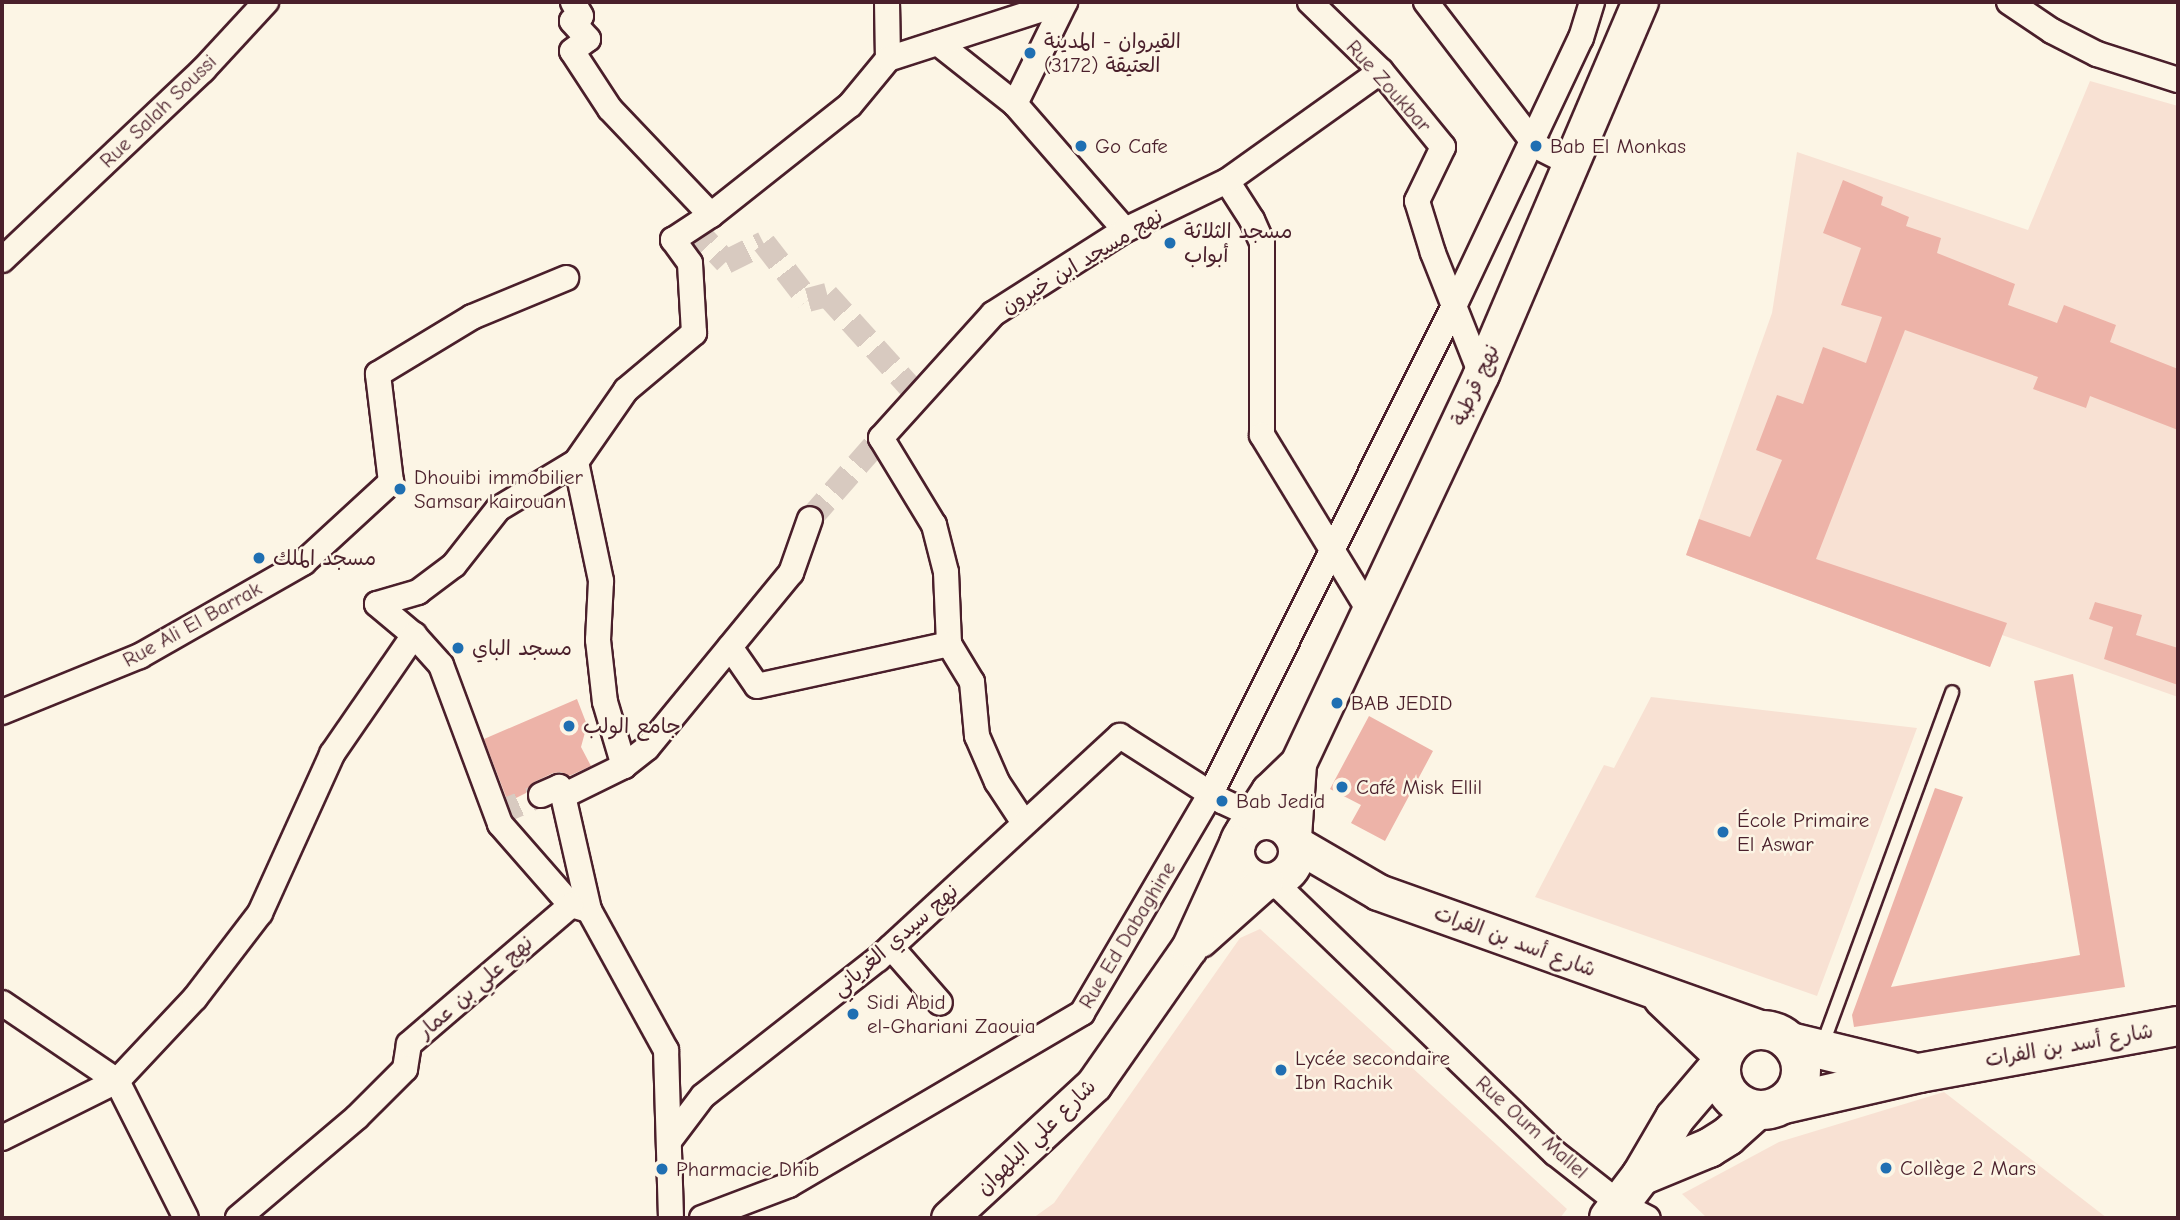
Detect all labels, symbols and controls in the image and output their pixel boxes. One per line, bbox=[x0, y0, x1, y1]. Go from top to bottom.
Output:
place label: القيروان - المدينة العتيقة (3172) bbox=[1044, 28, 1181, 78]
street label: Rue Zoukbar bbox=[1341, 35, 1437, 137]
marker: القيروان - المدينة العتيقة (3172) bbox=[1022, 45, 1038, 61]
street label: Rue Salah Soussi bbox=[94, 49, 222, 173]
place label: Go Cafe bbox=[1095, 133, 1168, 159]
place label: Bab El Monkas bbox=[1550, 133, 1686, 159]
marker: Go Cafe bbox=[1073, 138, 1089, 154]
marker: Bab El Monkas bbox=[1528, 138, 1544, 154]
street label: نهج مسجد ابن خيرون bbox=[997, 203, 1167, 319]
place label: مسجد الثلاثة أبواب bbox=[1184, 218, 1293, 268]
marker: مسجد الثلاثة أبواب bbox=[1162, 235, 1178, 251]
street label: نهج قرطبة bbox=[1446, 340, 1504, 430]
place label: Dhouibi immobilier Samsar kairouan bbox=[414, 464, 583, 514]
marker: Dhouibi immobilier Samsar kairouan bbox=[392, 481, 408, 497]
place label: مسجد الملك bbox=[273, 545, 376, 571]
marker: مسجد الملك bbox=[251, 550, 267, 566]
street label: Rue Ali El Barrak bbox=[118, 575, 266, 673]
place label: مسجد الباي bbox=[472, 635, 572, 661]
marker: مسجد الباي bbox=[450, 640, 466, 656]
place label: BAB JEDID bbox=[1351, 690, 1453, 716]
marker: BAB JEDID bbox=[1329, 695, 1345, 711]
place label: جامع الولب bbox=[583, 713, 681, 739]
marker: جامع الولب bbox=[561, 718, 577, 734]
place label: Café Misk Ellil bbox=[1356, 774, 1482, 800]
marker: Café Misk Ellil bbox=[1334, 779, 1350, 795]
place label: Bab Jedid bbox=[1236, 788, 1325, 814]
marker: Bab Jedid bbox=[1214, 793, 1230, 809]
place label: École Primaire El Aswar bbox=[1737, 807, 1869, 857]
marker: École Primaire El Aswar bbox=[1715, 824, 1731, 840]
street label: Rue Ed Dabaghine bbox=[1073, 857, 1181, 1013]
street label: نهج سيدي الغرياني bbox=[827, 878, 963, 1002]
street label: شارع أسد بن الفرات bbox=[1431, 900, 1599, 982]
street label: نهج علي بن عمار bbox=[412, 930, 538, 1044]
place label: Sidi Abid el-Ghariani Zaouia bbox=[867, 989, 1036, 1039]
marker: Sidi Abid el-Ghariani Zaouia bbox=[845, 1006, 861, 1022]
street label: شارع أسد بن الفرات bbox=[1983, 1018, 2155, 1072]
place label: Lycée secondaire Ibn Rachik bbox=[1295, 1045, 1450, 1095]
marker: Lycée secondaire Ibn Rachik bbox=[1273, 1062, 1289, 1078]
street label: Rue Oum Mallel bbox=[1471, 1070, 1593, 1184]
street label: شارع علي البلهوان bbox=[971, 1074, 1101, 1200]
place label: Collège 2 Mars bbox=[1900, 1155, 2036, 1181]
place label: Pharmacie Dhib bbox=[676, 1156, 819, 1182]
marker: Collège 2 Mars bbox=[1878, 1160, 1894, 1176]
marker: Pharmacie Dhib bbox=[654, 1161, 670, 1177]

